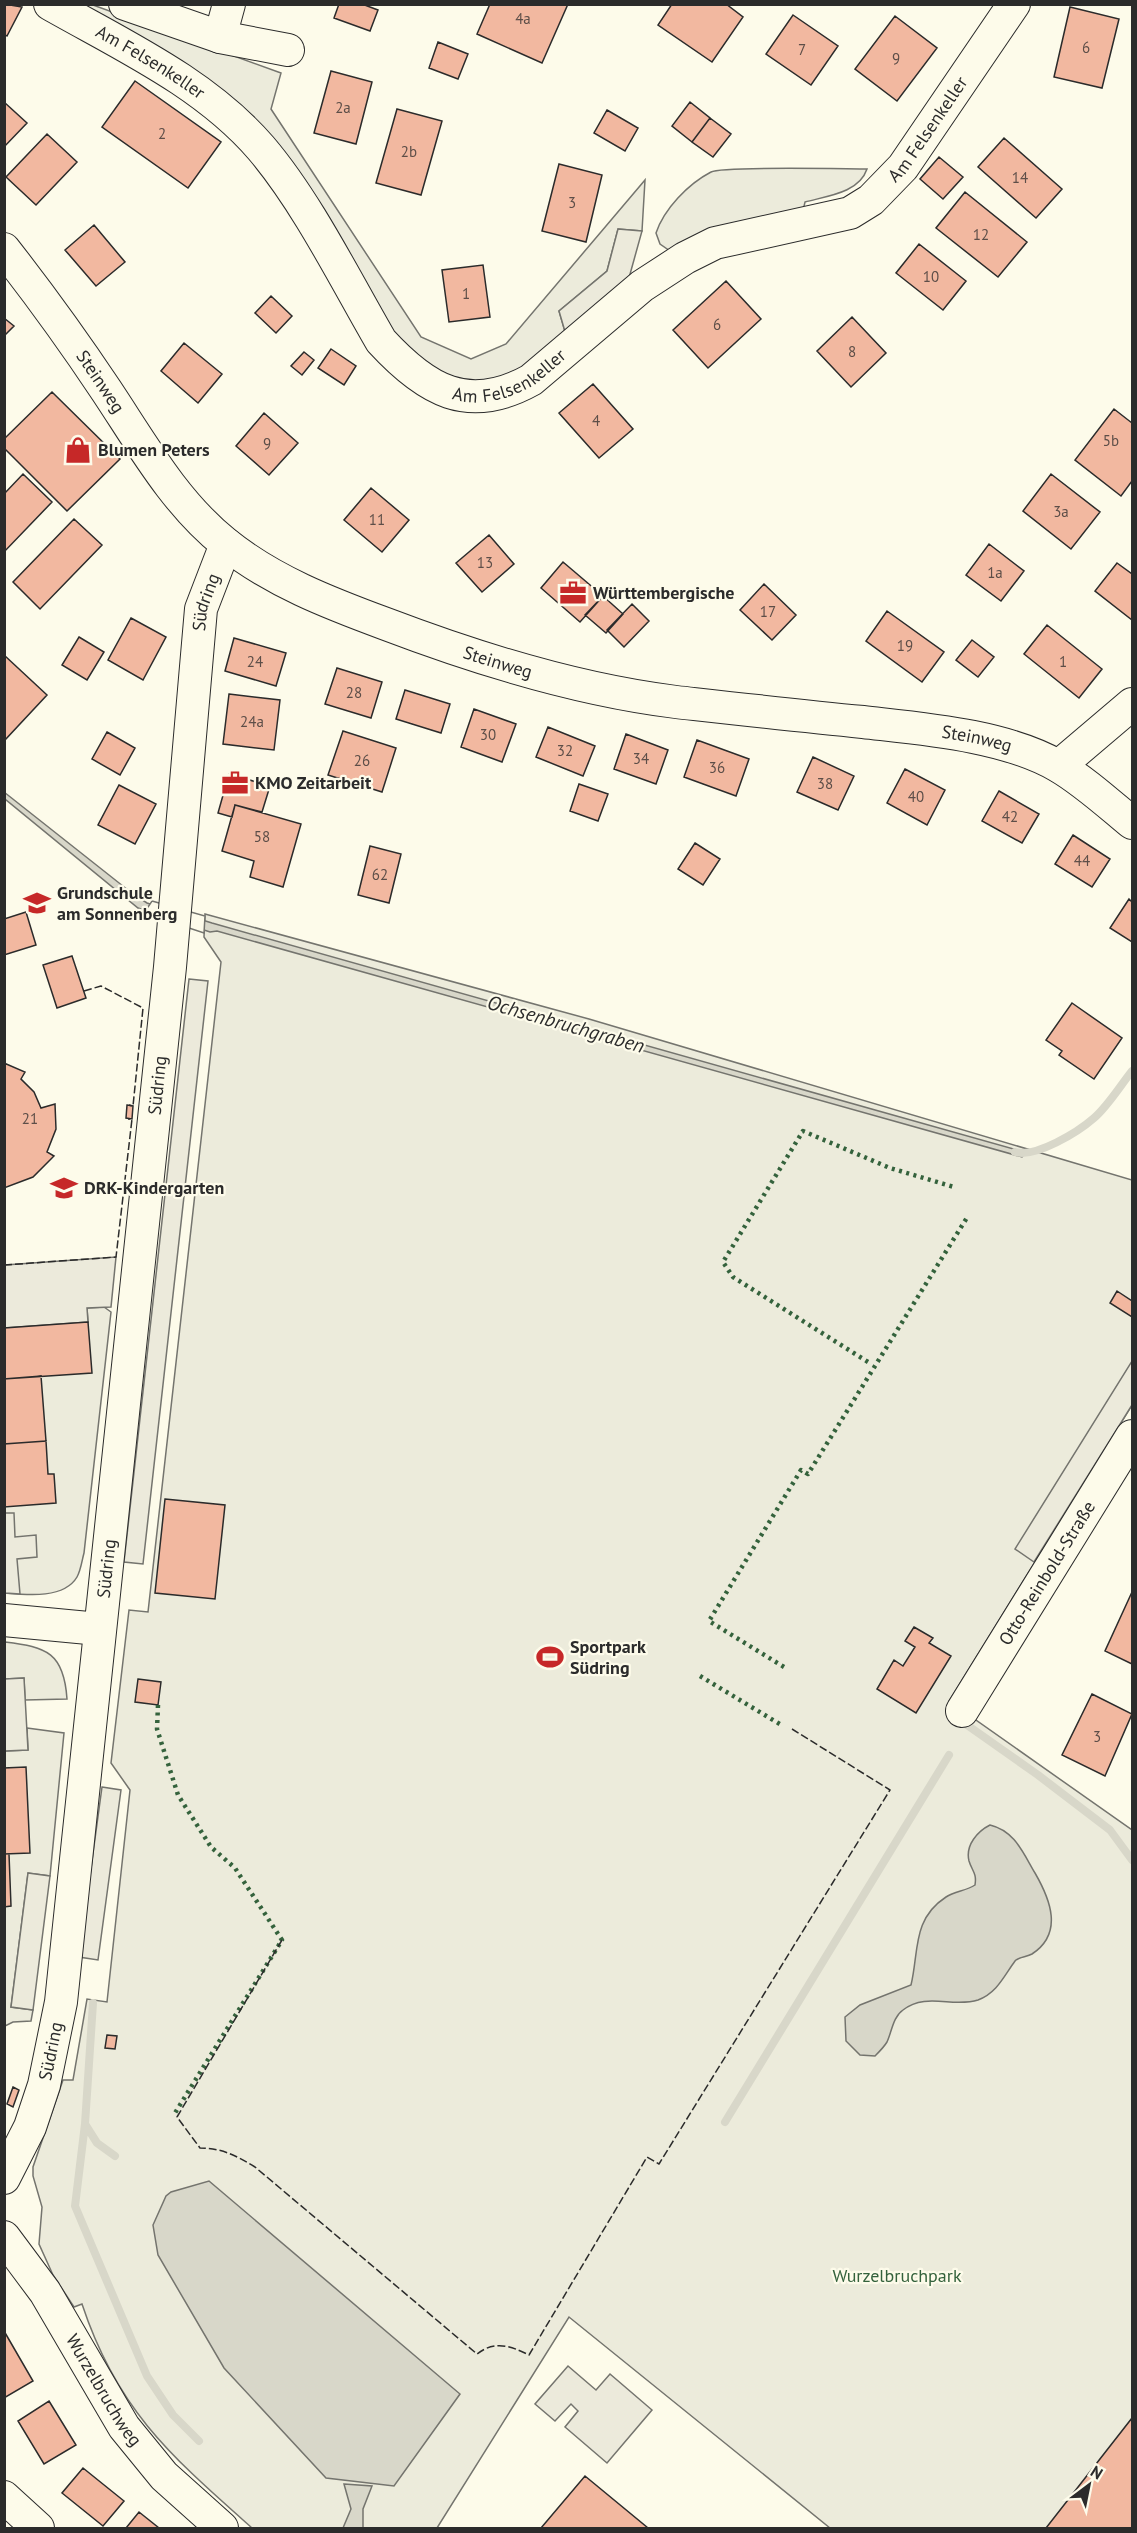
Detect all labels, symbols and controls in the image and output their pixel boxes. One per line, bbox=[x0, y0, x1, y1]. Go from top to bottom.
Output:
house number: 4a bbox=[515, 9, 531, 28]
street label: Am Felsenkeller bbox=[92, 20, 210, 104]
house number: 6 bbox=[1082, 38, 1090, 57]
house number: 7 bbox=[798, 40, 806, 59]
house number: 9 bbox=[892, 49, 900, 68]
street label: Am Felsenkeller bbox=[883, 72, 972, 187]
house number: 2a bbox=[335, 98, 351, 117]
house number: 2 bbox=[158, 124, 166, 143]
house number: 2b bbox=[401, 142, 417, 161]
house number: 14 bbox=[1012, 168, 1028, 187]
house number: 3 bbox=[568, 193, 576, 212]
house number: 12 bbox=[973, 225, 989, 244]
house number: 10 bbox=[923, 267, 939, 286]
house number: 1 bbox=[462, 284, 470, 303]
house number: 6 bbox=[713, 315, 721, 334]
house number: 8 bbox=[848, 342, 856, 361]
street label: Am Felsenkeller bbox=[450, 344, 570, 408]
street label: Steinweg bbox=[71, 346, 130, 417]
house number: 4 bbox=[592, 411, 600, 430]
house number: 5b bbox=[1103, 431, 1119, 450]
house number: 9 bbox=[263, 434, 271, 453]
shop icon: Blumen Peters bbox=[63, 435, 93, 465]
place label: Blumen Peters bbox=[98, 438, 210, 461]
house number: 3a bbox=[1053, 502, 1069, 521]
house number: 11 bbox=[369, 510, 385, 529]
house number: 13 bbox=[477, 553, 493, 572]
house number: 1a bbox=[987, 563, 1003, 582]
street label: Südring bbox=[187, 570, 225, 632]
office icon: Württembergische bbox=[558, 578, 588, 608]
place label: Württembergische bbox=[593, 581, 734, 604]
house number: 17 bbox=[760, 602, 776, 621]
house number: 19 bbox=[897, 636, 913, 655]
street label: Steinweg bbox=[460, 640, 535, 683]
house number: 24 bbox=[247, 652, 263, 671]
house number: 1 bbox=[1059, 652, 1067, 671]
house number: 28 bbox=[346, 683, 362, 702]
house number: 24a bbox=[240, 712, 264, 731]
street label: Steinweg bbox=[940, 720, 1015, 757]
house number: 30 bbox=[480, 725, 496, 744]
house number: 32 bbox=[557, 741, 573, 760]
house number: 34 bbox=[633, 749, 649, 768]
house number: 26 bbox=[354, 751, 370, 770]
house number: 36 bbox=[709, 758, 725, 777]
office icon: KMO Zeitarbeit bbox=[220, 768, 250, 798]
place label: KMO Zeitarbeit bbox=[255, 771, 372, 794]
house number: 38 bbox=[817, 774, 833, 793]
house number: 40 bbox=[908, 787, 924, 806]
house number: 42 bbox=[1002, 807, 1018, 826]
house number: 58 bbox=[254, 827, 270, 846]
house number: 44 bbox=[1074, 851, 1090, 870]
house number: 62 bbox=[372, 865, 388, 884]
place label: Grundschule am Sonnenberg bbox=[57, 881, 178, 925]
school or university icon: Grundschule am Sonnenberg bbox=[22, 888, 52, 918]
water label: Ochsenbruchgraben bbox=[484, 989, 648, 1059]
street label: Südring bbox=[142, 1054, 172, 1116]
house number: 21 bbox=[22, 1109, 38, 1128]
school or university icon: DRK-Kindergarten bbox=[49, 1173, 79, 1203]
place label: DRK-Kindergarten bbox=[84, 1176, 224, 1199]
street label: Otto-Reinbold-Straße bbox=[993, 1496, 1100, 1649]
street label: Südring bbox=[92, 1538, 121, 1599]
place label: Sportpark Südring bbox=[570, 1635, 646, 1679]
sports icon: Sportpark Südring bbox=[535, 1642, 565, 1672]
house number: 3 bbox=[1093, 1727, 1101, 1746]
street label: Südring bbox=[33, 2020, 68, 2083]
park label: Wurzelbruchpark bbox=[832, 2264, 962, 2287]
street label: Wurzelbruchweg bbox=[61, 2330, 147, 2451]
north arrow bbox=[1059, 2455, 1119, 2515]
text: N bbox=[1087, 2461, 1107, 2484]

